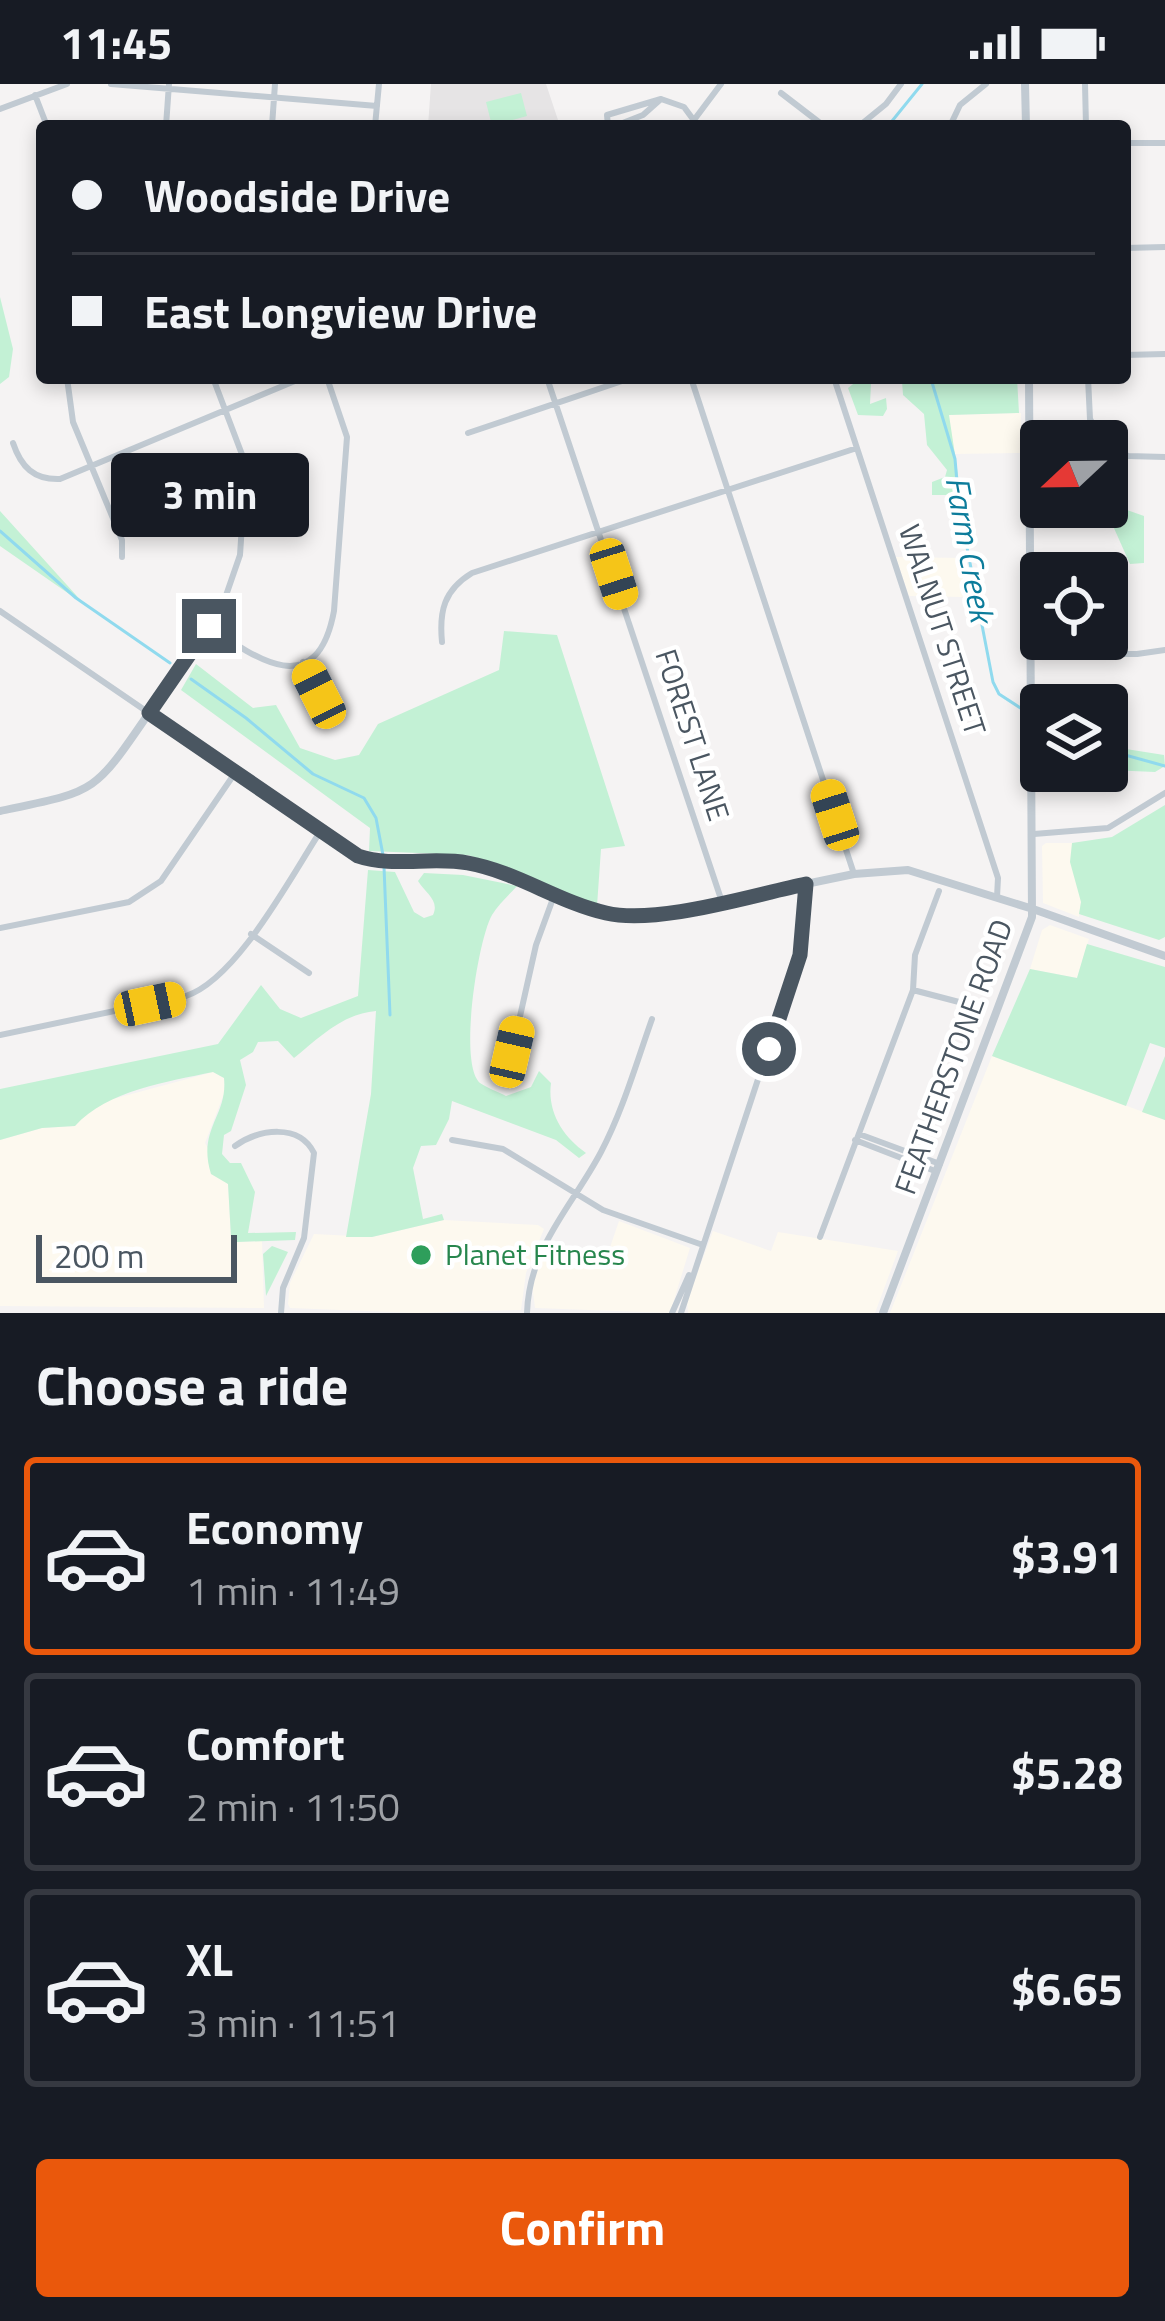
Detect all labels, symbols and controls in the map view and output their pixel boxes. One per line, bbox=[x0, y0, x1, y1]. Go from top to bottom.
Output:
text: 11:45 bbox=[60, 8, 172, 76]
text: Woodside Drive bbox=[144, 161, 450, 229]
text: East Longview Drive bbox=[144, 277, 537, 345]
north arrow bbox=[1020, 420, 1128, 528]
map controls bbox=[1020, 420, 1128, 792]
callout: 3 min bbox=[110, 452, 308, 536]
text: 3 min bbox=[163, 465, 257, 524]
water label: Farm Creek bbox=[933, 472, 1008, 629]
street label: WALNUT STREET bbox=[887, 518, 999, 741]
car bbox=[586, 534, 642, 614]
button: locate bbox=[1020, 552, 1128, 660]
route end bbox=[182, 599, 236, 653]
street label: FOREST LANE bbox=[644, 643, 742, 826]
car bbox=[287, 654, 351, 734]
button: layers bbox=[1020, 684, 1128, 792]
car bbox=[807, 775, 863, 855]
street label: FEATHERSTONE ROAD bbox=[882, 913, 1024, 1201]
car bbox=[111, 979, 189, 1029]
car bbox=[486, 1013, 538, 1091]
route start bbox=[742, 1022, 796, 1076]
scale bar bbox=[36, 1229, 237, 1282]
text: 200 m bbox=[54, 1231, 144, 1281]
place label: Planet Fitness bbox=[445, 1231, 625, 1277]
marker: Planet Fitness bbox=[408, 1242, 434, 1268]
text: Choose a ride bbox=[36, 1344, 348, 1426]
text: Economy bbox=[186, 1493, 363, 1561]
icon: car bbox=[42, 1502, 150, 1610]
text: $3.91 bbox=[1011, 1522, 1123, 1590]
text: 1 min · 11:49 bbox=[186, 1561, 400, 1620]
text: Comfort bbox=[186, 1709, 345, 1777]
icon: car bbox=[42, 1718, 150, 1826]
text: $5.28 bbox=[1011, 1738, 1123, 1806]
text: 2 min · 11:50 bbox=[186, 1777, 400, 1836]
text: XL bbox=[186, 1925, 233, 1993]
icon: car bbox=[42, 1934, 150, 2042]
text: $6.65 bbox=[1011, 1954, 1123, 2022]
text: 3 min · 11:51 bbox=[186, 1993, 400, 2052]
button: Confirm bbox=[36, 2159, 1129, 2297]

